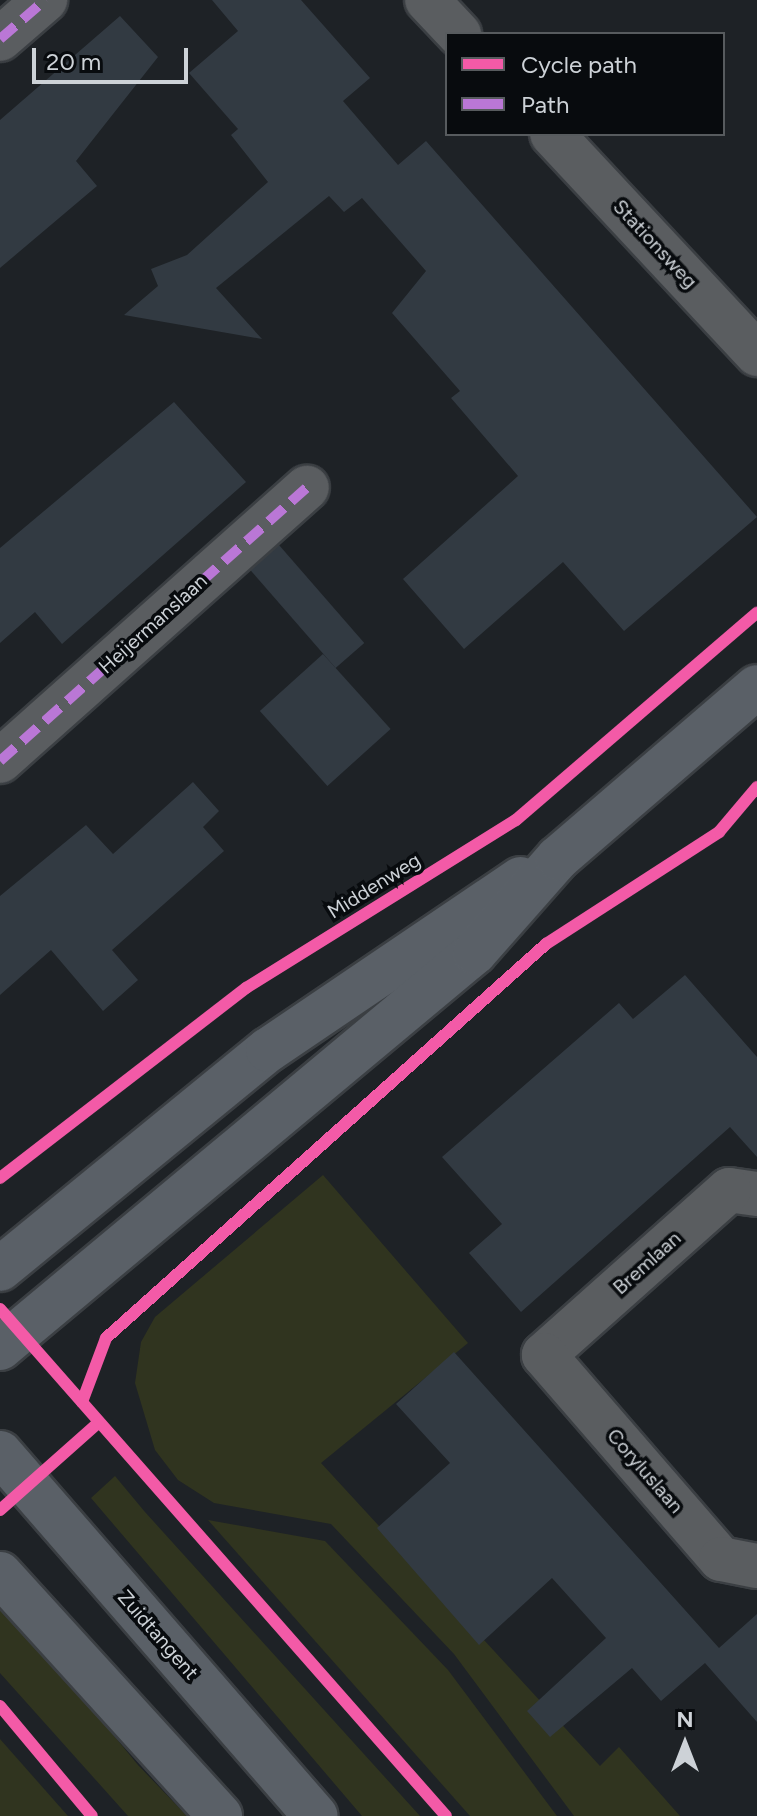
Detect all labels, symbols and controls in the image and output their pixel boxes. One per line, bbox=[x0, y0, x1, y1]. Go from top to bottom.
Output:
scale bar bbox=[36, 32, 192, 82]
legend bbox=[445, 32, 725, 136]
text: 20 m bbox=[46, 47, 101, 76]
text: Cycle path bbox=[521, 50, 637, 79]
text: Path bbox=[521, 90, 569, 119]
street label: Stationsweg bbox=[608, 195, 702, 293]
street label: Heijermanslaan bbox=[94, 569, 212, 679]
street label: Middenweg bbox=[323, 848, 425, 924]
street label: Bremlaan bbox=[608, 1226, 686, 1300]
street label: Coryluslaan bbox=[602, 1424, 688, 1518]
street label: Zuidtangent bbox=[113, 1585, 203, 1685]
north arrow bbox=[645, 1704, 725, 1784]
text: N bbox=[676, 1706, 694, 1733]

